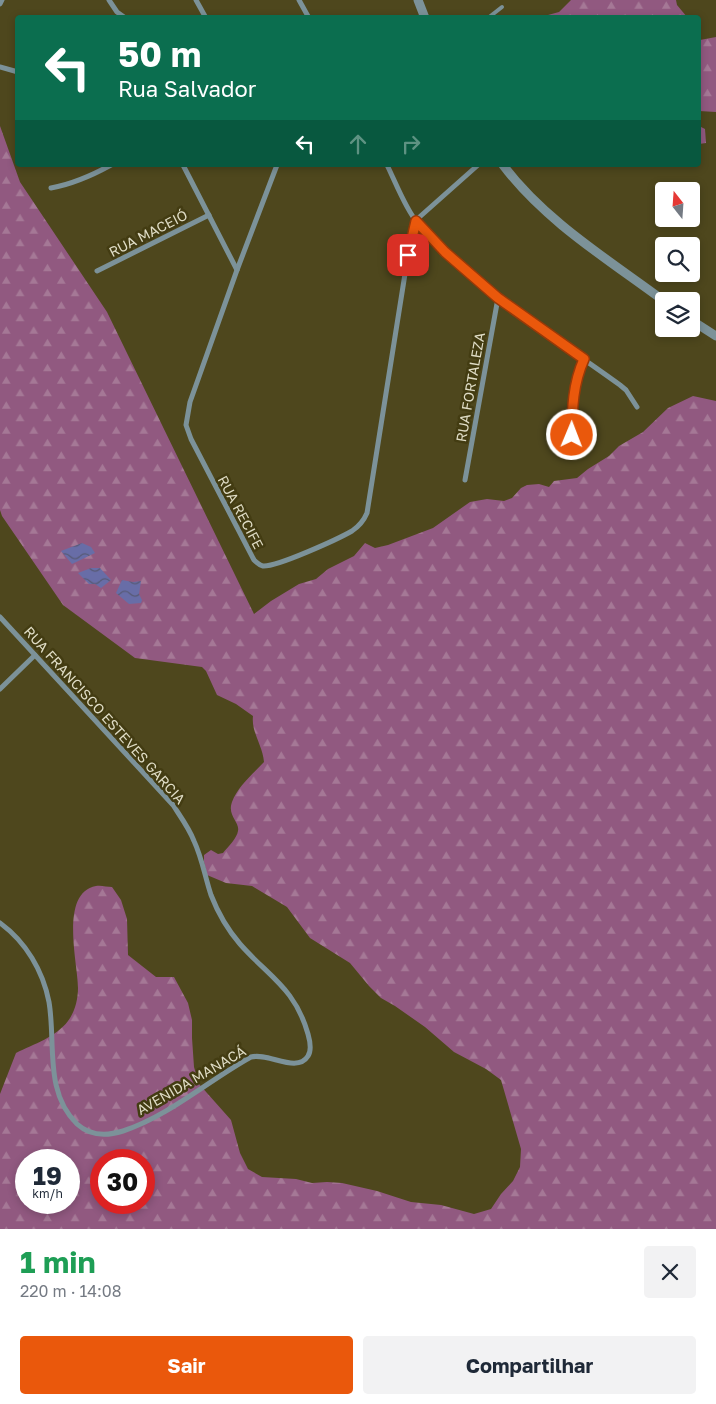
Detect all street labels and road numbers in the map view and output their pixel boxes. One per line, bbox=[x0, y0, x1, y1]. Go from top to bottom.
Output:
street label: RUA MACEIÓ bbox=[106, 206, 190, 260]
street label: RUA FORTALEZA bbox=[452, 330, 488, 443]
street label: RUA RECIFE bbox=[215, 472, 267, 552]
street label: RUA FRANCISCO ESTEVES GARCIA bbox=[21, 623, 190, 808]
street label: AVENIDA MANACÁ bbox=[133, 1042, 249, 1118]

